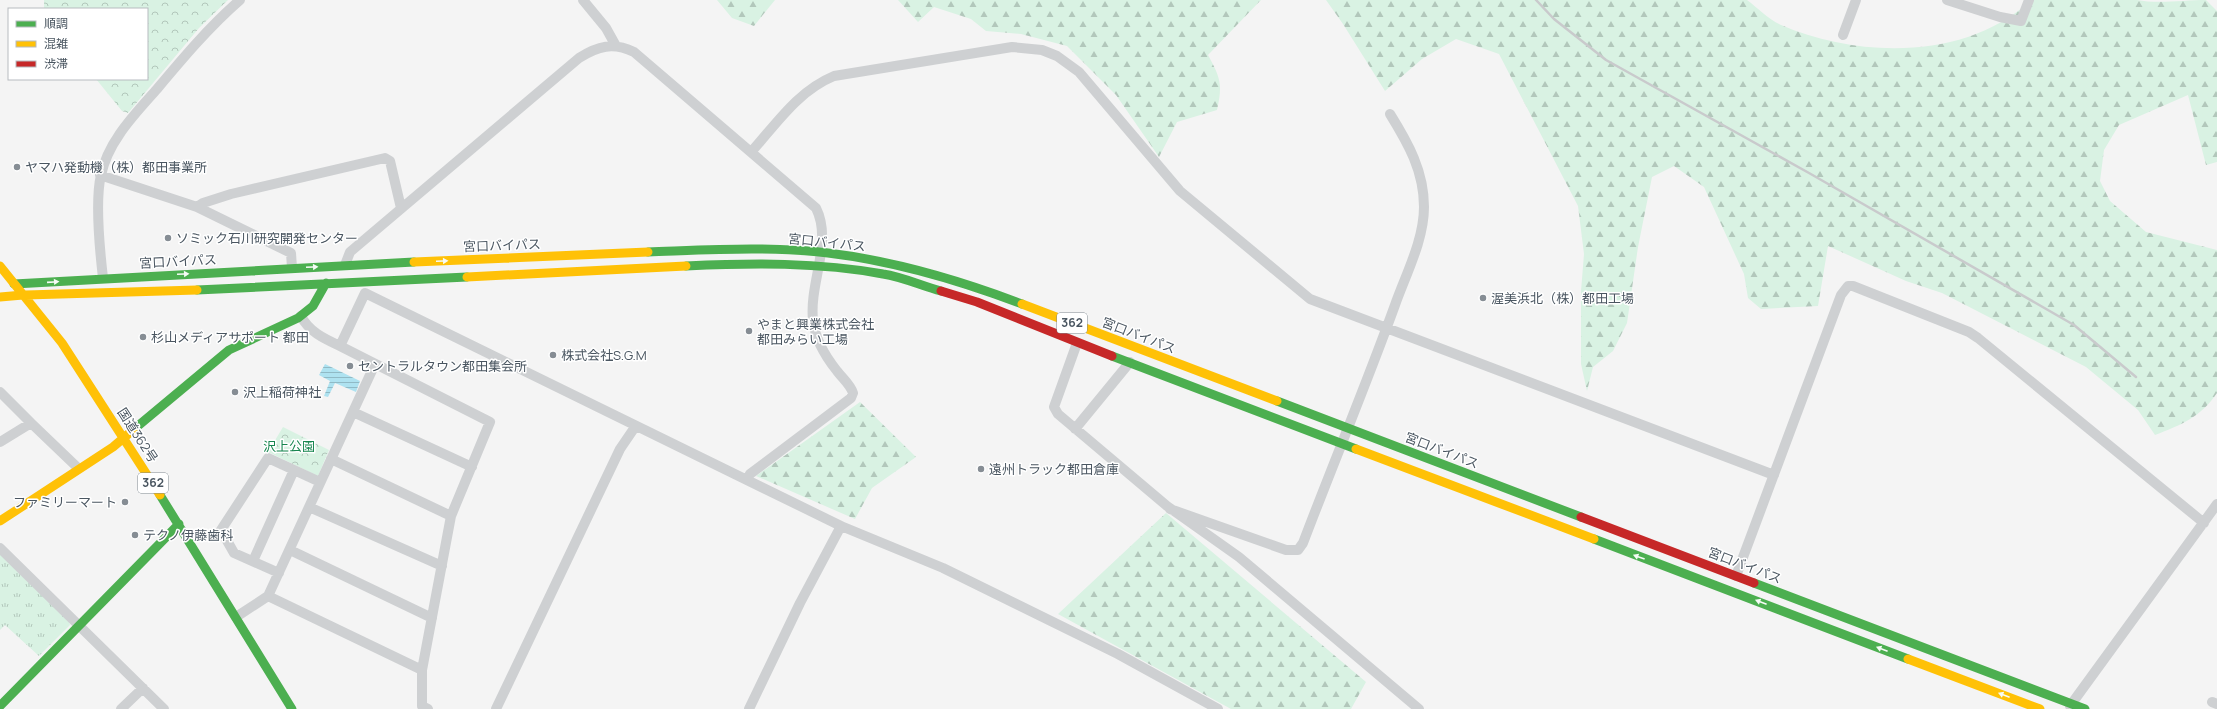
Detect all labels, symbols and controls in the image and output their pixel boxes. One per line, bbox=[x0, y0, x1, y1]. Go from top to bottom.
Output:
legend bbox=[8, 8, 148, 80]
text: 順調 bbox=[44, 15, 68, 32]
text: 混雑 bbox=[44, 35, 68, 52]
text: 渋滞 bbox=[44, 55, 68, 72]
place label: ヤマハ発動機（株）都田事業所 bbox=[25, 158, 207, 176]
marker: ヤマハ発動機（株）都田事業所 bbox=[12, 162, 22, 172]
place label: ソミック石川研究開発センター bbox=[176, 229, 358, 247]
street label: 宮口バイパス bbox=[787, 229, 867, 255]
marker: ソミック石川研究開発センター bbox=[163, 233, 173, 243]
street label: 宮口バイパス bbox=[463, 235, 541, 255]
street label: 宮口バイパス bbox=[139, 250, 217, 272]
one-way arrow bbox=[436, 257, 448, 264]
one-way arrow bbox=[306, 263, 318, 270]
one-way arrow bbox=[177, 270, 189, 277]
one-way arrow bbox=[47, 278, 59, 285]
place label: 渥美浜北（株）都田工場 bbox=[1491, 289, 1634, 307]
marker: 渥美浜北（株）都田工場 bbox=[1478, 293, 1488, 303]
road number: 362 bbox=[1057, 313, 1087, 333]
street label: 宮口バイパス bbox=[1099, 313, 1179, 357]
place label: やまと興業株式会社 都田みらい工場 bbox=[757, 315, 874, 348]
marker: やまと興業株式会社 都田みらい工場 bbox=[744, 326, 754, 336]
place label: 杉山メディアサポート 都田 bbox=[151, 328, 309, 346]
marker: 杉山メディアサポート 都田 bbox=[138, 332, 148, 342]
place label: 株式会社S.G.M bbox=[561, 346, 647, 364]
marker: 株式会社S.G.M bbox=[548, 350, 558, 360]
place label: セントラルタウン都田集会所 bbox=[358, 357, 527, 375]
marker: セントラルタウン都田集会所 bbox=[345, 361, 355, 371]
place label: 沢上稲荷神社 bbox=[243, 383, 321, 401]
marker: 沢上稲荷神社 bbox=[230, 387, 240, 397]
street label: 国道362号 bbox=[114, 404, 162, 466]
street label: 宮口バイパス bbox=[1402, 428, 1482, 472]
park label: 沢上公園 bbox=[263, 437, 315, 455]
place label: 遠州トラック都田倉庫 bbox=[989, 460, 1119, 478]
marker: 遠州トラック都田倉庫 bbox=[976, 464, 986, 474]
road number: 362 bbox=[138, 473, 168, 493]
place label: ファミリーマート bbox=[13, 493, 117, 511]
marker: ファミリーマート bbox=[120, 497, 130, 507]
place label: テクノ伊藤歯科 bbox=[143, 526, 233, 544]
marker: テクノ伊藤歯科 bbox=[130, 530, 140, 540]
street label: 宮口バイパス bbox=[1705, 543, 1785, 587]
one-way arrow bbox=[1632, 554, 1644, 560]
one-way arrow bbox=[1754, 599, 1766, 605]
one-way arrow bbox=[1876, 646, 1888, 652]
one-way arrow bbox=[1997, 692, 2009, 698]

